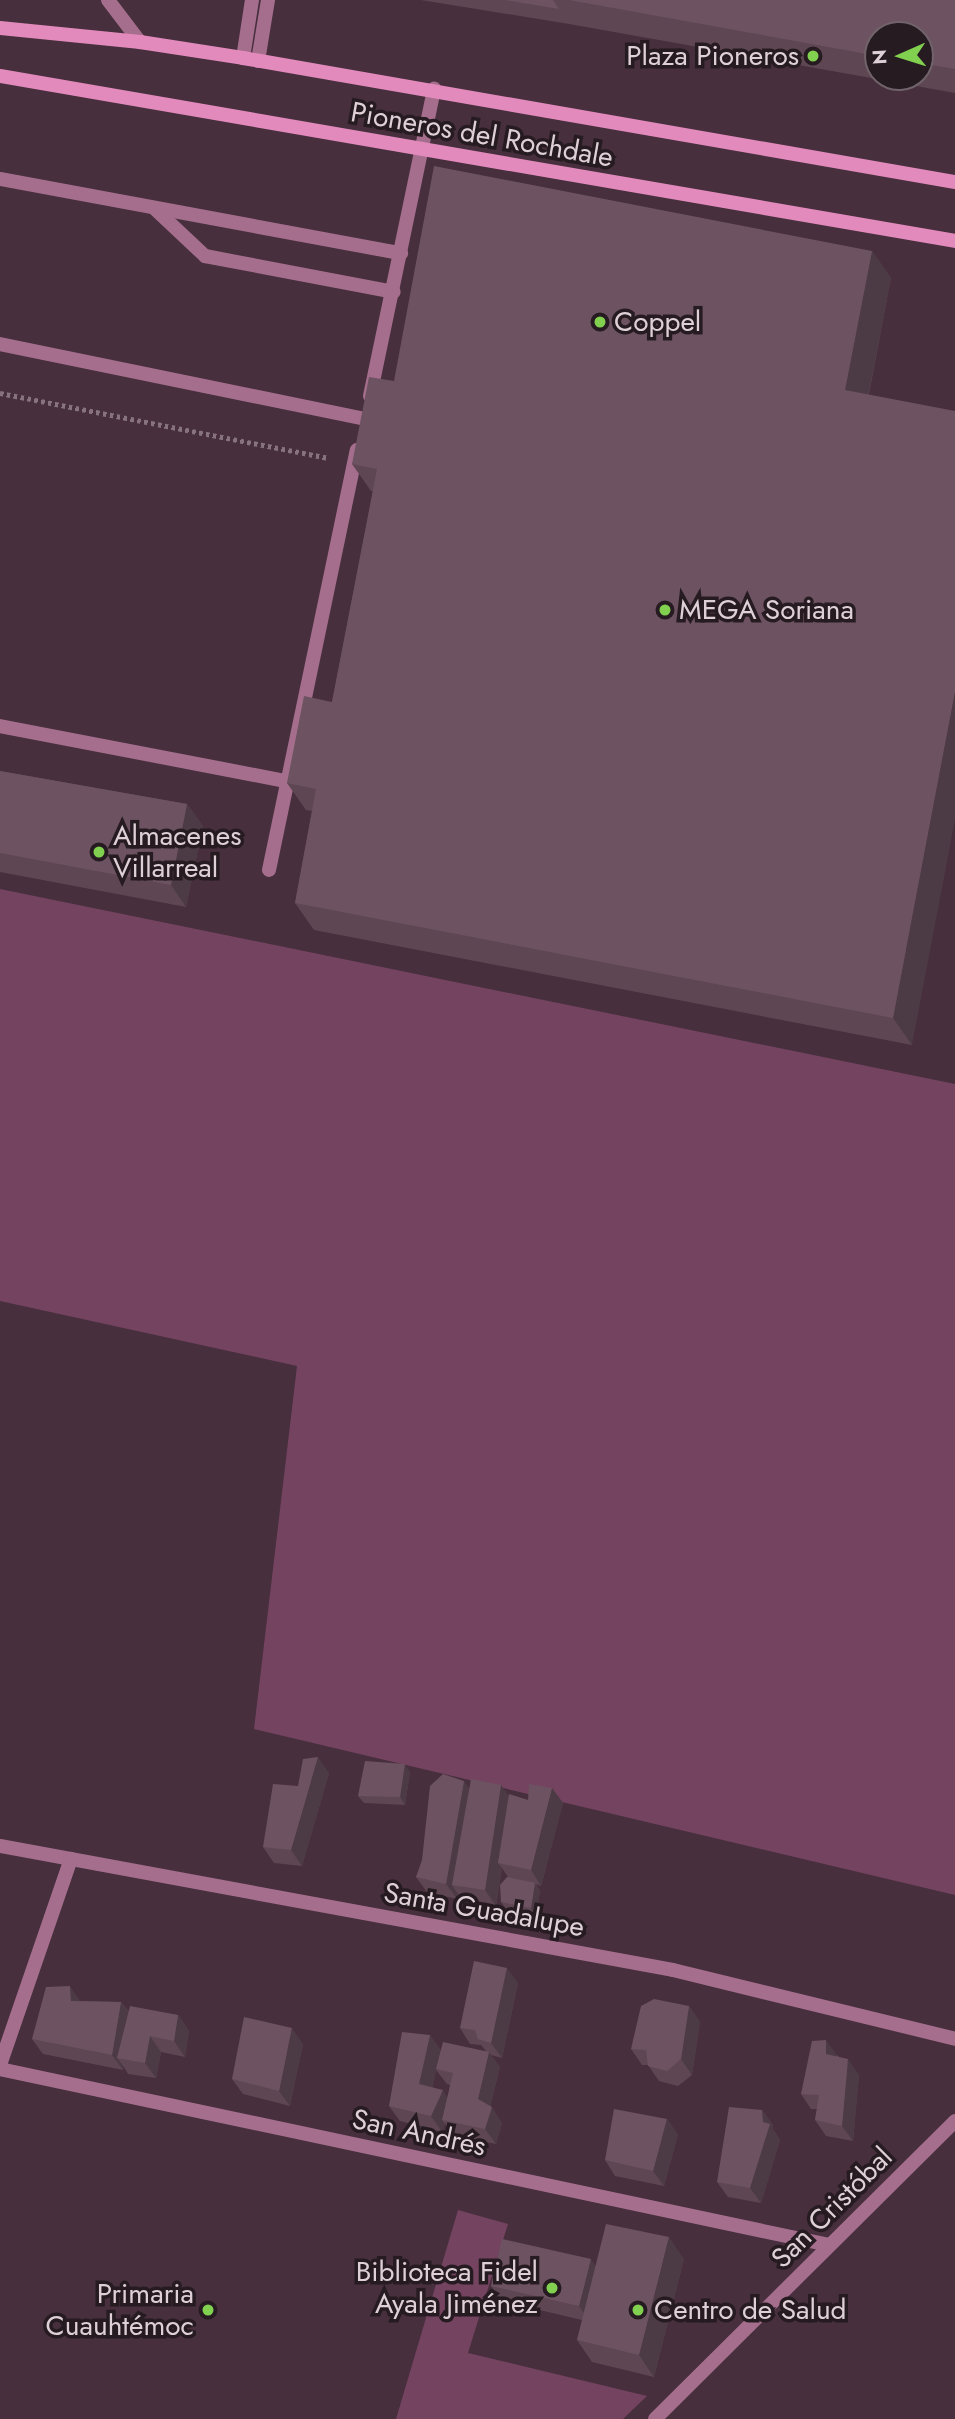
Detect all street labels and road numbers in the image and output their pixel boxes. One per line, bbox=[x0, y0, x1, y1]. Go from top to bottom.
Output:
street label: Pioneros del Rochdale bbox=[348, 95, 616, 175]
street label: Santa Guadalupe bbox=[381, 1876, 587, 1944]
street label: San Andrés bbox=[349, 2102, 489, 2164]
street label: San Cristóbal bbox=[765, 2141, 899, 2275]

